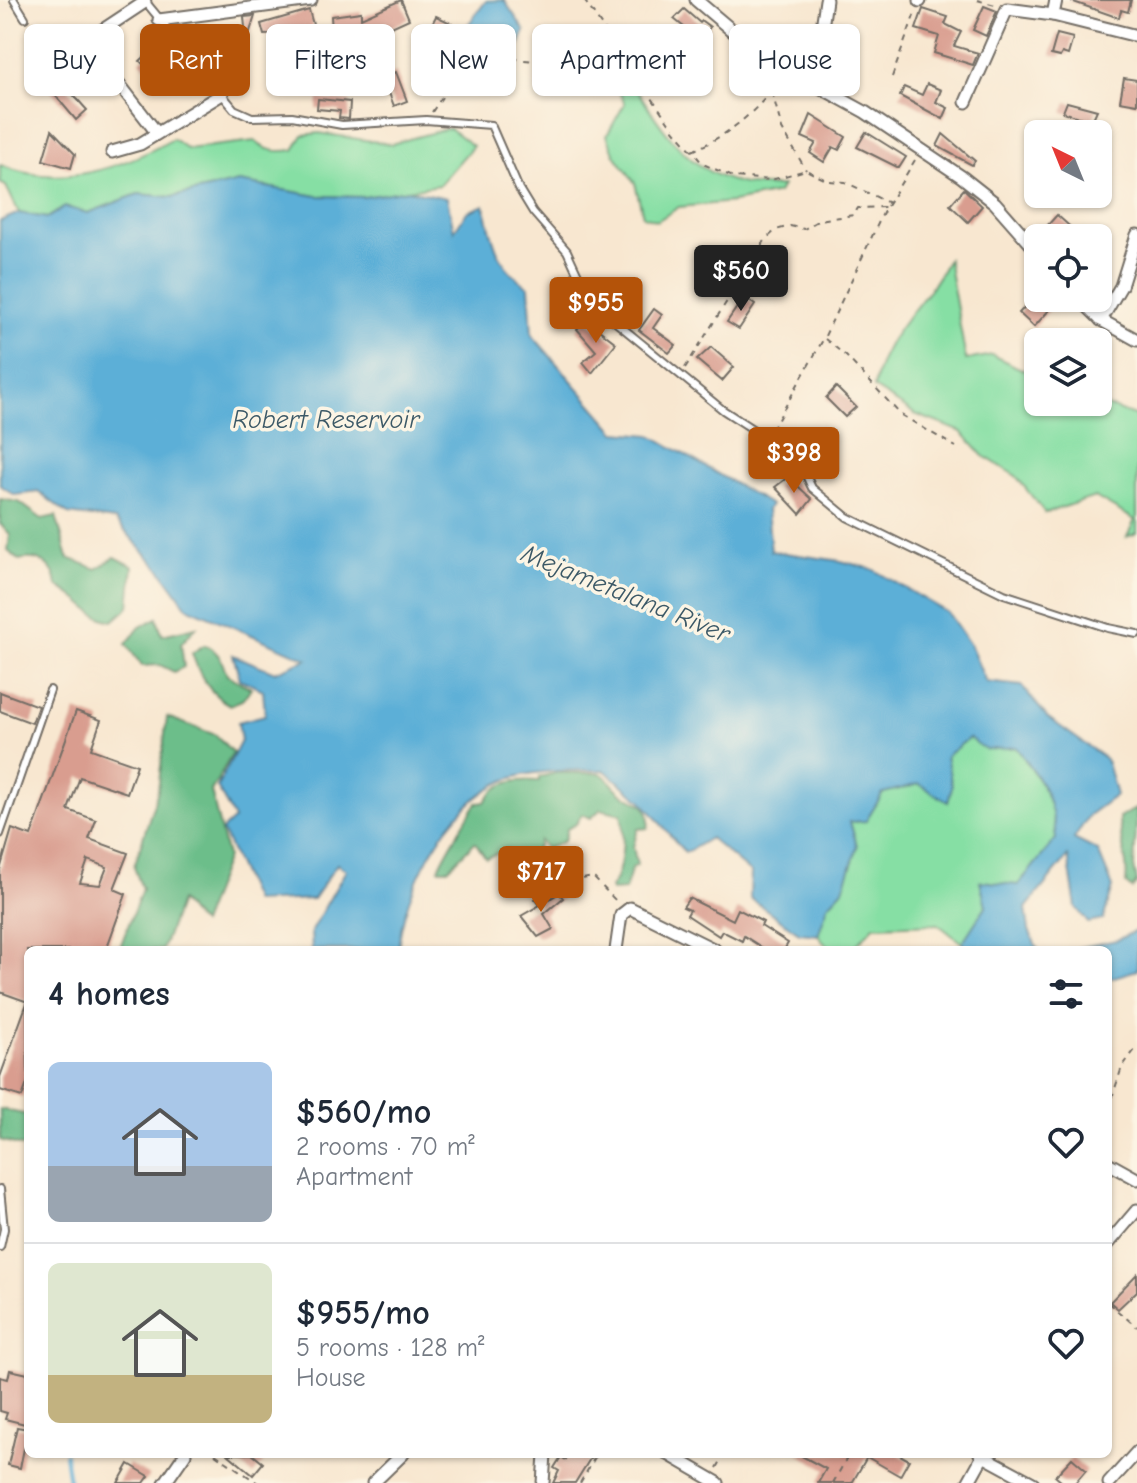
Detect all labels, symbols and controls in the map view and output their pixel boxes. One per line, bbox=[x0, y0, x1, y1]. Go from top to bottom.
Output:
chip: Buy bbox=[24, 24, 124, 96]
chip: Rent bbox=[140, 24, 250, 96]
chip: Filters bbox=[266, 24, 395, 96]
chip: New bbox=[411, 24, 516, 96]
chip: Apartment bbox=[532, 24, 713, 96]
chip: House bbox=[729, 24, 860, 96]
north arrow bbox=[1024, 120, 1112, 208]
map controls bbox=[1024, 120, 1112, 416]
button: locate bbox=[1024, 224, 1112, 312]
pin: $560 bbox=[694, 245, 788, 313]
text: $560 bbox=[712, 256, 770, 286]
pin: $955 bbox=[549, 277, 643, 345]
text: $955 bbox=[568, 288, 624, 318]
button: layers bbox=[1024, 328, 1112, 416]
water label: Robert Reservoir bbox=[232, 405, 421, 435]
pin: $398 bbox=[747, 427, 841, 495]
text: $398 bbox=[766, 438, 822, 468]
water label: Mejametalana River bbox=[516, 538, 736, 650]
pin: $717 bbox=[494, 846, 588, 914]
text: $717 bbox=[516, 857, 566, 887]
icon: filters bbox=[1044, 972, 1088, 1016]
text: 4 homes bbox=[48, 974, 170, 1014]
text: $560/mo bbox=[296, 1092, 431, 1132]
icon: home bbox=[112, 1094, 208, 1190]
icon: heart bbox=[1044, 1120, 1088, 1164]
text: 2 rooms · 70 m² bbox=[296, 1132, 475, 1162]
text: Apartment bbox=[296, 1162, 412, 1192]
text: $955/mo bbox=[296, 1293, 430, 1333]
icon: home bbox=[112, 1295, 208, 1391]
icon: heart bbox=[1044, 1321, 1088, 1365]
text: 5 rooms · 128 m² bbox=[296, 1333, 484, 1363]
text: House bbox=[296, 1363, 366, 1393]

